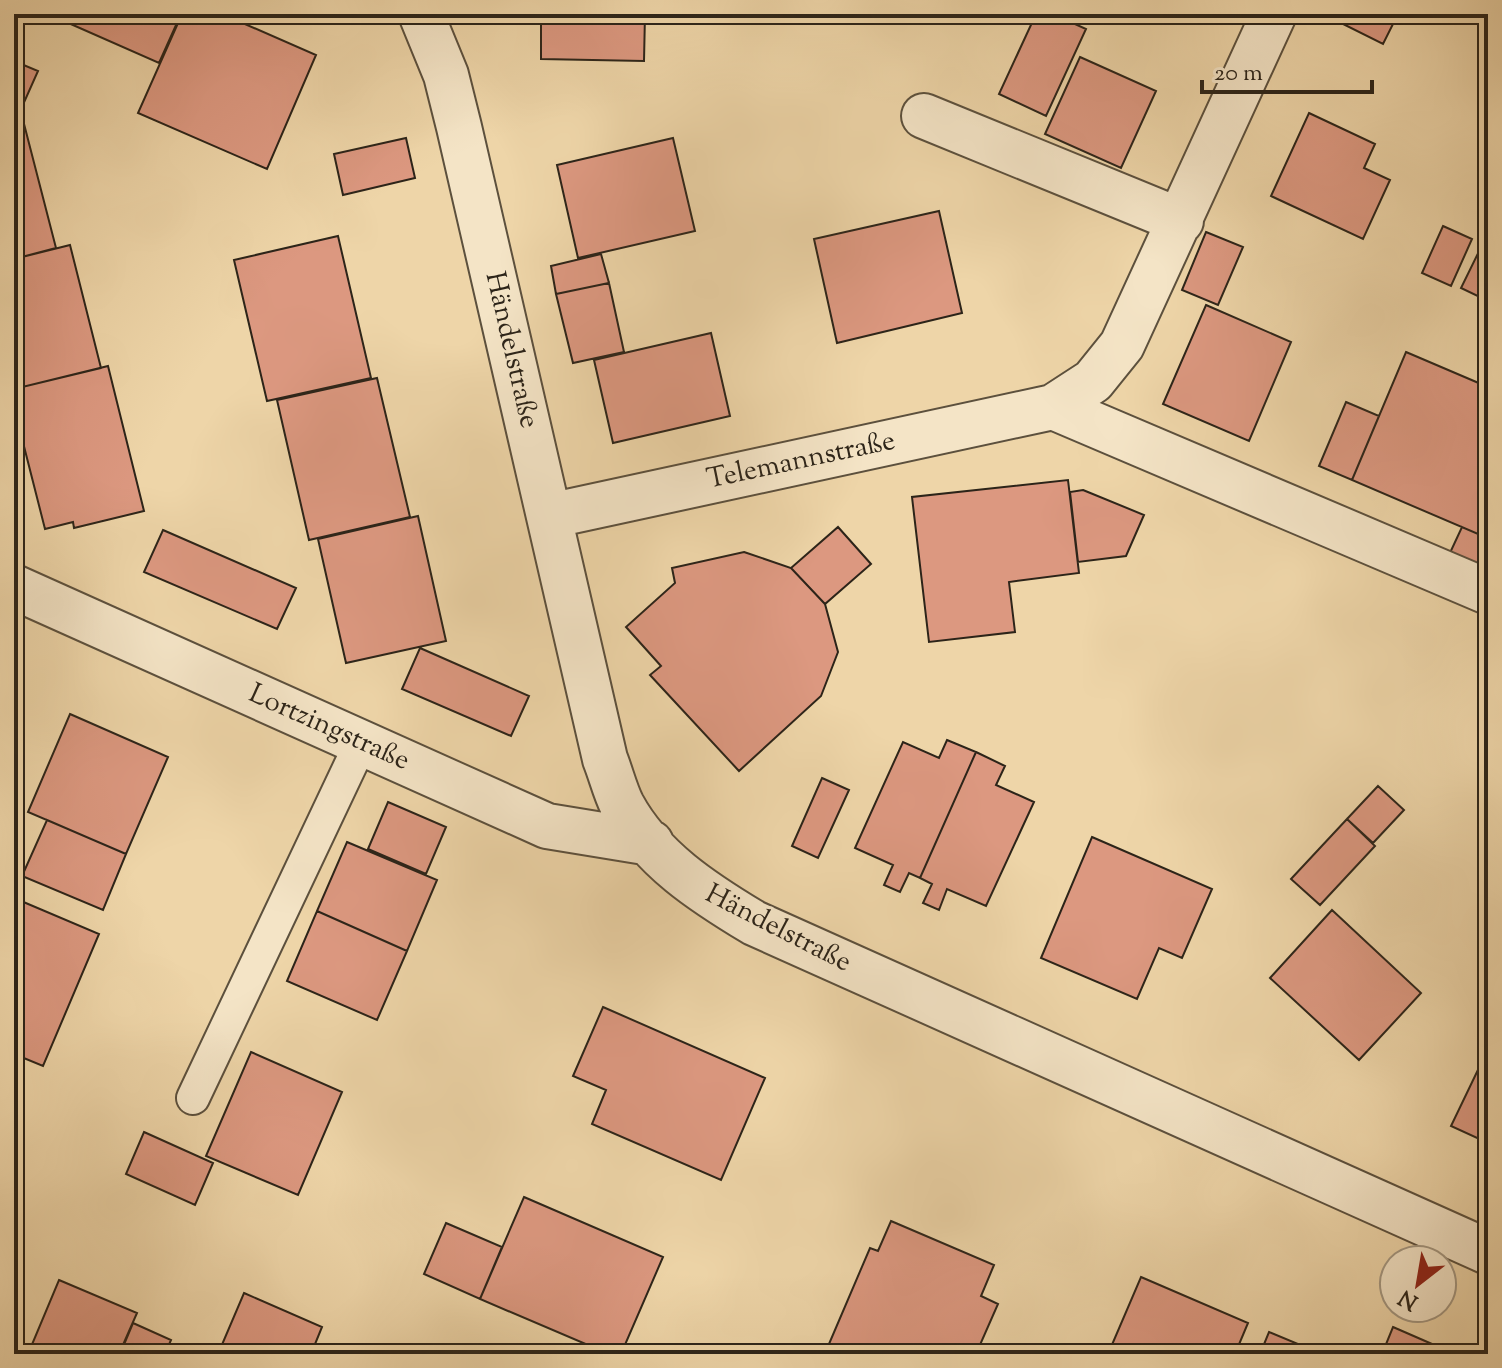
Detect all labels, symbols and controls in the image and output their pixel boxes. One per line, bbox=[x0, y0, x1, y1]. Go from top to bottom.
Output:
scale bar bbox=[1202, 44, 1372, 94]
text: 20 m bbox=[1214, 57, 1263, 91]
street label: Händelstraße bbox=[474, 268, 548, 432]
street label: Telemannstraße bbox=[703, 422, 899, 500]
street label: Lortzingstraße bbox=[242, 675, 416, 781]
street label: Händelstraße bbox=[698, 875, 858, 983]
north arrow bbox=[1378, 1244, 1458, 1324]
text: N bbox=[1393, 1280, 1425, 1317]

